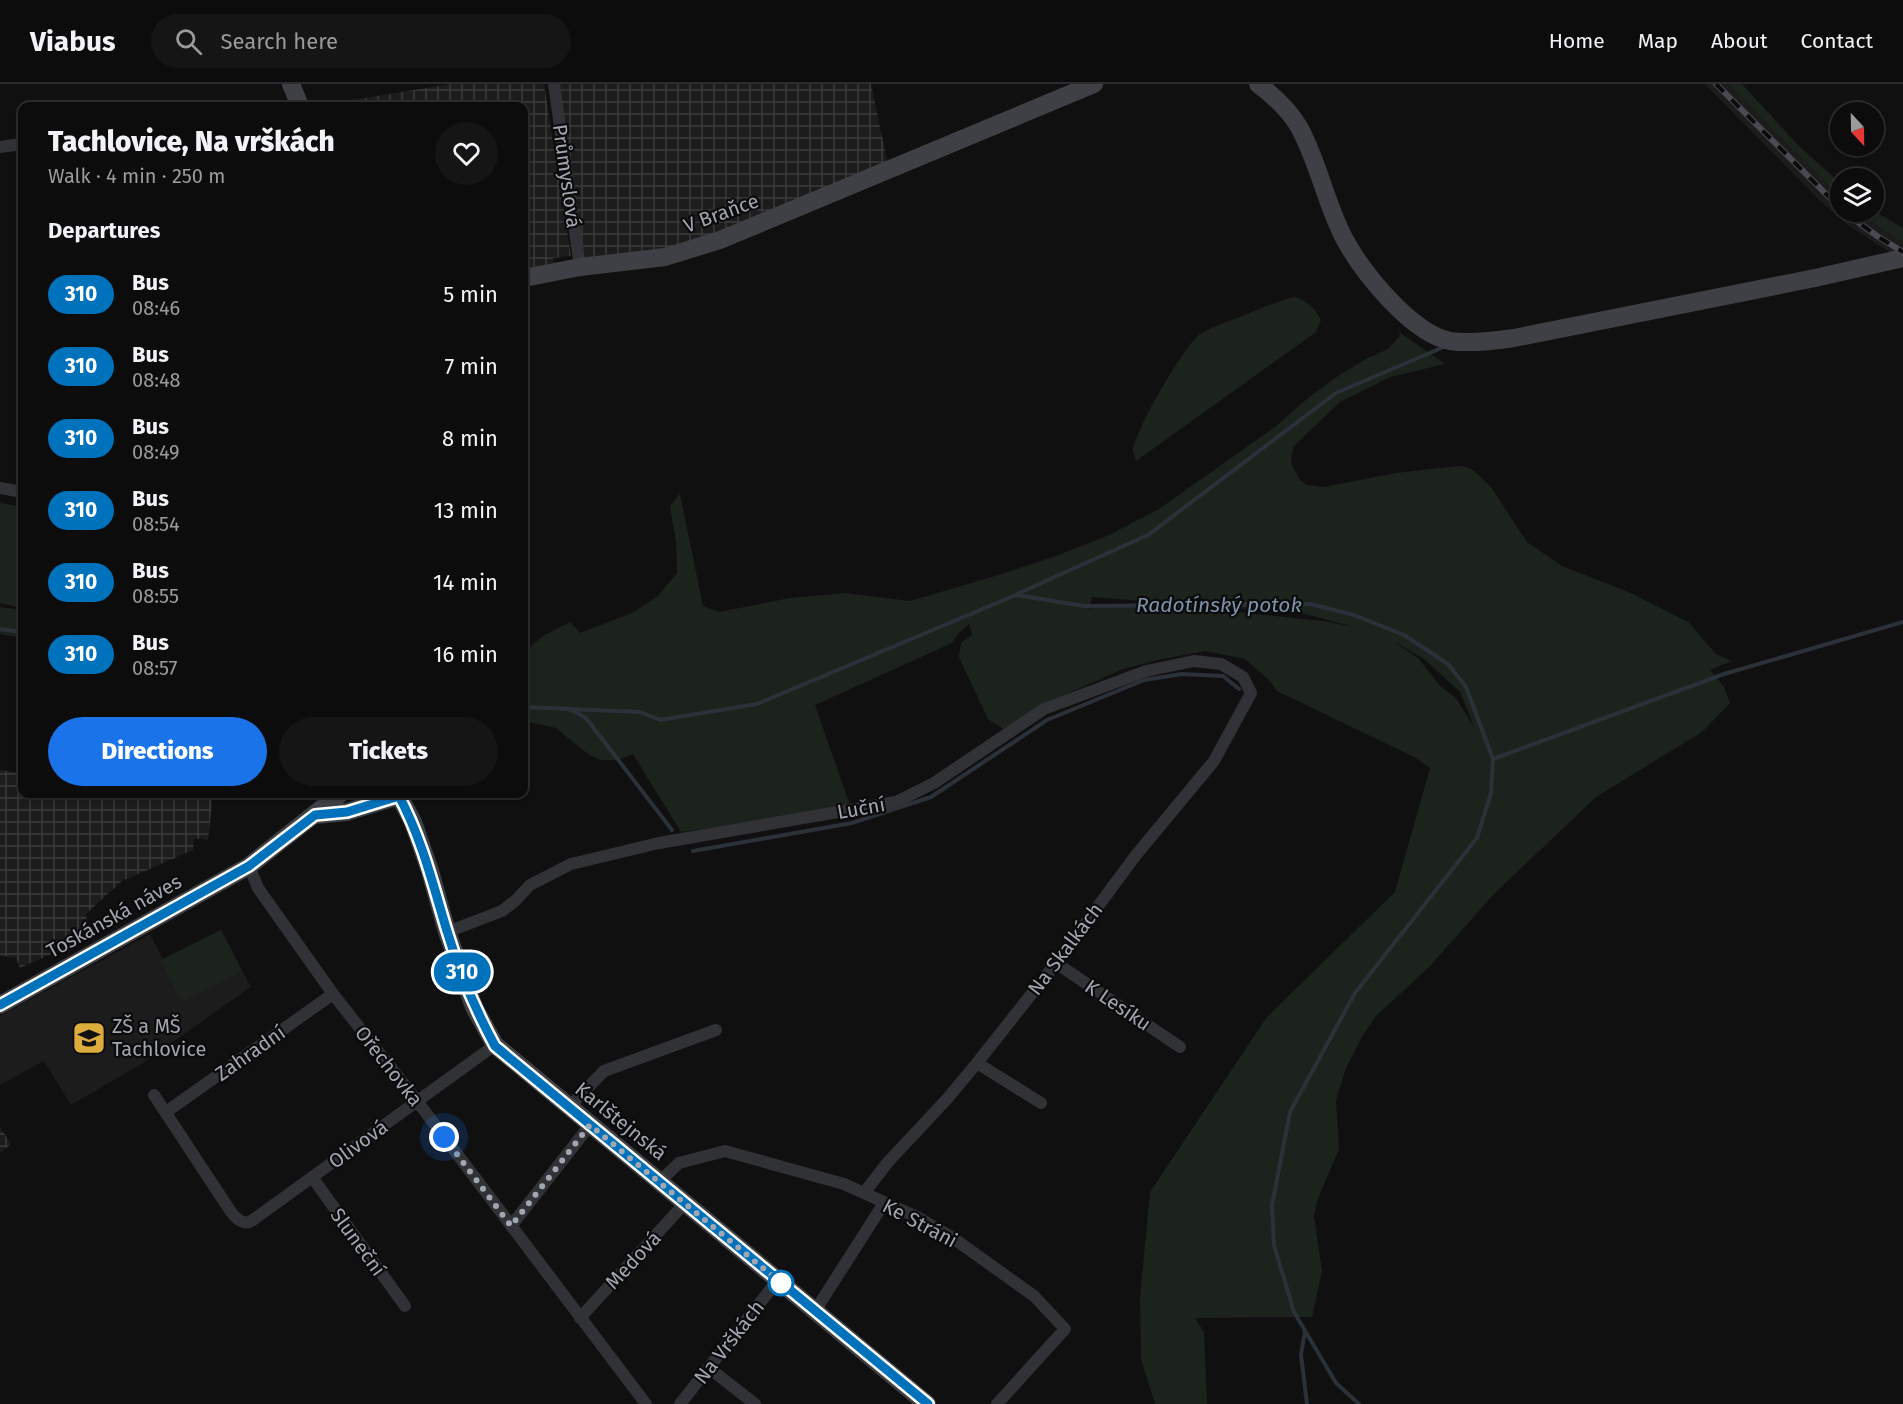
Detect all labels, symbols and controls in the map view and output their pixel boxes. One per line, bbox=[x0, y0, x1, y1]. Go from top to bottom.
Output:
search box bbox=[151, 14, 571, 68]
text: Viabus bbox=[30, 25, 115, 58]
icon: search bbox=[172, 25, 205, 58]
text: Search here bbox=[220, 28, 338, 55]
text: Home bbox=[1549, 28, 1605, 54]
text: Map bbox=[1638, 28, 1678, 54]
text: About bbox=[1711, 28, 1768, 54]
text: Contact bbox=[1801, 28, 1873, 54]
north arrow bbox=[1830, 102, 1884, 156]
map controls bbox=[1830, 102, 1884, 222]
button: heart bbox=[435, 122, 498, 185]
street label: Průmyslová bbox=[548, 123, 586, 229]
text: Tachlovice, Na vrškách bbox=[48, 125, 335, 158]
text: Walk · 4 min · 250 m bbox=[48, 164, 225, 188]
button: layers bbox=[1830, 168, 1884, 222]
street label: V Braňce bbox=[680, 188, 762, 238]
text: Departures bbox=[48, 217, 160, 244]
text: Bus bbox=[132, 269, 169, 296]
text: 310 bbox=[65, 281, 97, 307]
text: 5 min bbox=[443, 281, 498, 308]
text: 08:46 bbox=[132, 296, 180, 320]
text: Bus bbox=[132, 341, 169, 368]
text: 310 bbox=[65, 353, 97, 379]
text: 7 min bbox=[444, 353, 498, 380]
text: 08:48 bbox=[132, 368, 181, 392]
text: Bus bbox=[132, 413, 169, 440]
text: 310 bbox=[65, 425, 97, 451]
text: 8 min bbox=[442, 425, 498, 452]
text: 08:49 bbox=[132, 440, 180, 464]
text: Bus bbox=[132, 485, 169, 512]
text: 310 bbox=[65, 497, 97, 523]
text: 13 min bbox=[434, 497, 498, 524]
text: 08:54 bbox=[132, 512, 180, 536]
text: Bus bbox=[132, 557, 169, 584]
text: 310 bbox=[65, 569, 97, 595]
text: 14 min bbox=[433, 569, 498, 596]
text: 08:55 bbox=[132, 584, 179, 608]
water label: Radotínský potok bbox=[1136, 592, 1302, 618]
text: Bus bbox=[132, 629, 169, 656]
text: 310 bbox=[65, 641, 97, 667]
text: 16 min bbox=[433, 641, 498, 668]
text: 08:57 bbox=[132, 656, 177, 680]
button: Directions bbox=[48, 717, 267, 786]
button: Tickets bbox=[279, 717, 498, 786]
street label: Luční bbox=[835, 792, 887, 824]
street label: Toskánská náves bbox=[42, 869, 186, 963]
street label: Na Skalkách bbox=[1023, 898, 1107, 1000]
line badge: 310 bbox=[428, 952, 496, 992]
text: 310 bbox=[446, 959, 478, 985]
street label: K Lesíku bbox=[1080, 974, 1156, 1036]
place label: ZŠ a MŠ Tachlovice bbox=[112, 1014, 206, 1061]
school or university icon: ZŠ a MŠ Tachlovice bbox=[71, 1020, 107, 1056]
street label: Zahradní bbox=[210, 1020, 290, 1086]
street label: Ořechovka bbox=[350, 1021, 428, 1111]
street label: Karlštejnská bbox=[570, 1077, 672, 1165]
street label: Olivová bbox=[324, 1115, 392, 1173]
your location bbox=[429, 1122, 459, 1152]
street label: Ke Stráni bbox=[879, 1193, 961, 1253]
street label: Sluneční bbox=[325, 1203, 391, 1281]
street label: Medová bbox=[600, 1226, 666, 1294]
unlabelled marker bbox=[768, 1270, 794, 1296]
street label: Na Vrškách bbox=[689, 1295, 769, 1389]

